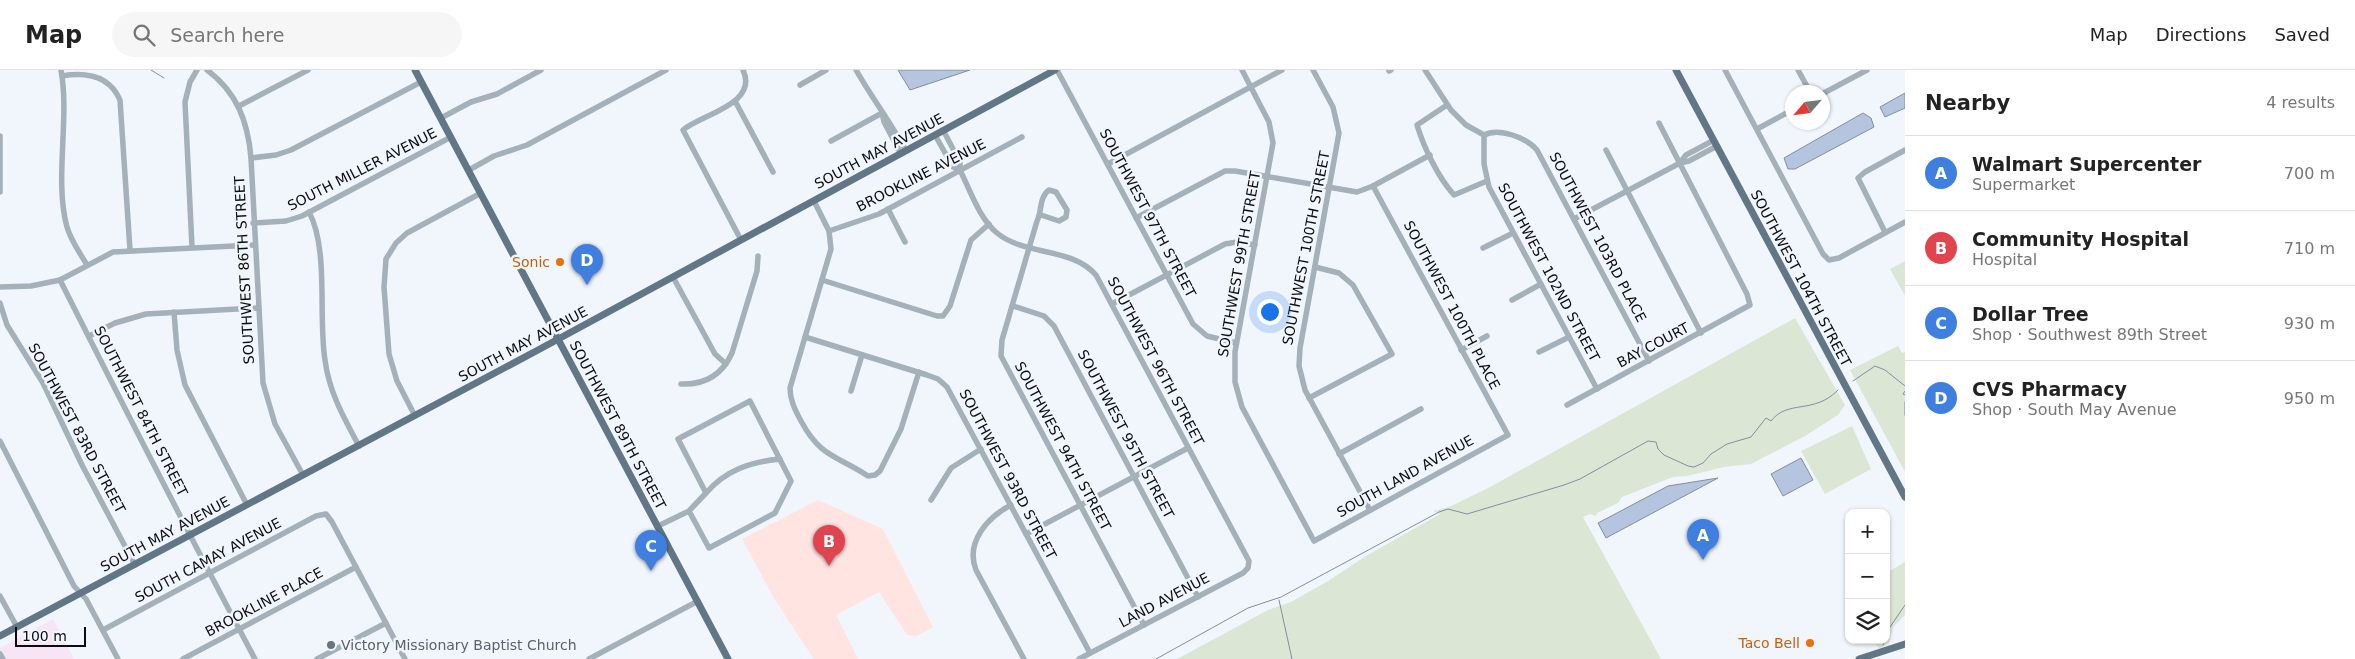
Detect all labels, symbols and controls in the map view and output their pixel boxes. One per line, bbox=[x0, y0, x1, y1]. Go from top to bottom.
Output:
search box bbox=[112, 12, 462, 57]
text: Map bbox=[25, 21, 82, 49]
icon: search bbox=[130, 21, 158, 49]
text: Search here bbox=[170, 24, 284, 46]
text: Map bbox=[2090, 24, 2128, 45]
text: Directions bbox=[2156, 24, 2246, 45]
text: Saved bbox=[2274, 24, 2330, 45]
north arrow bbox=[1785, 85, 1830, 130]
text: Nearby bbox=[1925, 91, 2010, 115]
text: 4 results bbox=[2266, 93, 2335, 112]
street label: SOUTH MAY AVENUE bbox=[812, 110, 946, 192]
street label: SOUTH MILLER AVENUE bbox=[285, 124, 439, 214]
street label: SOUTHWEST 97TH STREET bbox=[1097, 126, 1200, 300]
street label: BROOKLINE AVENUE bbox=[854, 135, 988, 215]
street label: SOUTHWEST 100TH STREET bbox=[1279, 149, 1333, 346]
street label: SOUTHWEST 103RD PLACE bbox=[1546, 149, 1650, 325]
text: Walmart Supercenter bbox=[1972, 153, 2201, 175]
text: A bbox=[1935, 164, 1947, 183]
text: 700 m bbox=[2284, 164, 2335, 183]
street label: SOUTHWEST 99TH STREET bbox=[1215, 169, 1263, 358]
street label: SOUTHWEST 86TH STREET bbox=[231, 175, 257, 365]
text: Supermarket bbox=[1972, 175, 2075, 194]
street label: SOUTHWEST 102ND STREET bbox=[1495, 180, 1603, 364]
street label: SOUTHWEST 104TH STREET bbox=[1748, 187, 1855, 369]
street label: SOUTHWEST 100TH PLACE bbox=[1401, 218, 1503, 392]
text: Community Hospital bbox=[1972, 228, 2189, 250]
text: B bbox=[1935, 239, 1947, 258]
text: 710 m bbox=[2284, 239, 2335, 258]
pin: D bbox=[571, 244, 603, 285]
text: Hospital bbox=[1972, 250, 2037, 269]
place label: Sonic bbox=[512, 254, 550, 270]
marker: Sonic bbox=[554, 256, 566, 268]
street label: SOUTHWEST 96TH STREET bbox=[1105, 274, 1208, 448]
your location bbox=[1257, 299, 1283, 325]
street label: SOUTH MAY AVENUE bbox=[456, 303, 590, 385]
text: Dollar Tree bbox=[1972, 303, 2089, 325]
text: C bbox=[1935, 314, 1947, 333]
text: 930 m bbox=[2284, 314, 2335, 333]
street label: BAY COURT bbox=[1614, 319, 1692, 371]
street label: SOUTHWEST 84TH STREET bbox=[91, 323, 191, 499]
text: Shop · Southwest 89th Street bbox=[1972, 325, 2207, 344]
street label: SOUTHWEST 89TH STREET bbox=[567, 338, 670, 512]
street label: SOUTHWEST 83RD STREET bbox=[25, 340, 129, 516]
street label: SOUTHWEST 95TH STREET bbox=[1075, 347, 1178, 521]
street label: SOUTHWEST 94TH STREET bbox=[1012, 359, 1115, 533]
text: CVS Pharmacy bbox=[1972, 378, 2127, 400]
street label: SOUTHWEST 93RD STREET bbox=[956, 386, 1060, 562]
text: D bbox=[1934, 389, 1948, 408]
text: 950 m bbox=[2284, 389, 2335, 408]
text: Shop · South May Avenue bbox=[1972, 400, 2177, 419]
street label: SOUTH LAND AVENUE bbox=[1334, 432, 1476, 520]
street label: SOUTH MAY AVENUE bbox=[98, 493, 232, 575]
map controls bbox=[1845, 509, 1890, 644]
button: + bbox=[1845, 509, 1890, 554]
street label: SOUTH CAMAY AVENUE bbox=[132, 515, 284, 605]
pin: A bbox=[1687, 519, 1719, 560]
pin: B bbox=[813, 525, 845, 566]
pin: C bbox=[635, 530, 667, 571]
button: − bbox=[1845, 554, 1890, 599]
street label: BROOKLINE PLACE bbox=[203, 564, 325, 640]
street label: LAND AVENUE bbox=[1116, 569, 1212, 631]
button: layers bbox=[1845, 599, 1890, 644]
scale bar bbox=[15, 624, 86, 647]
text: 100 m bbox=[22, 628, 67, 644]
place label: Taco Bell bbox=[1737, 635, 1800, 651]
place label: Victory Missionary Baptist Church bbox=[341, 637, 577, 653]
marker: Taco Bell bbox=[1804, 637, 1816, 649]
marker: Victory Missionary Baptist Church bbox=[325, 639, 337, 651]

